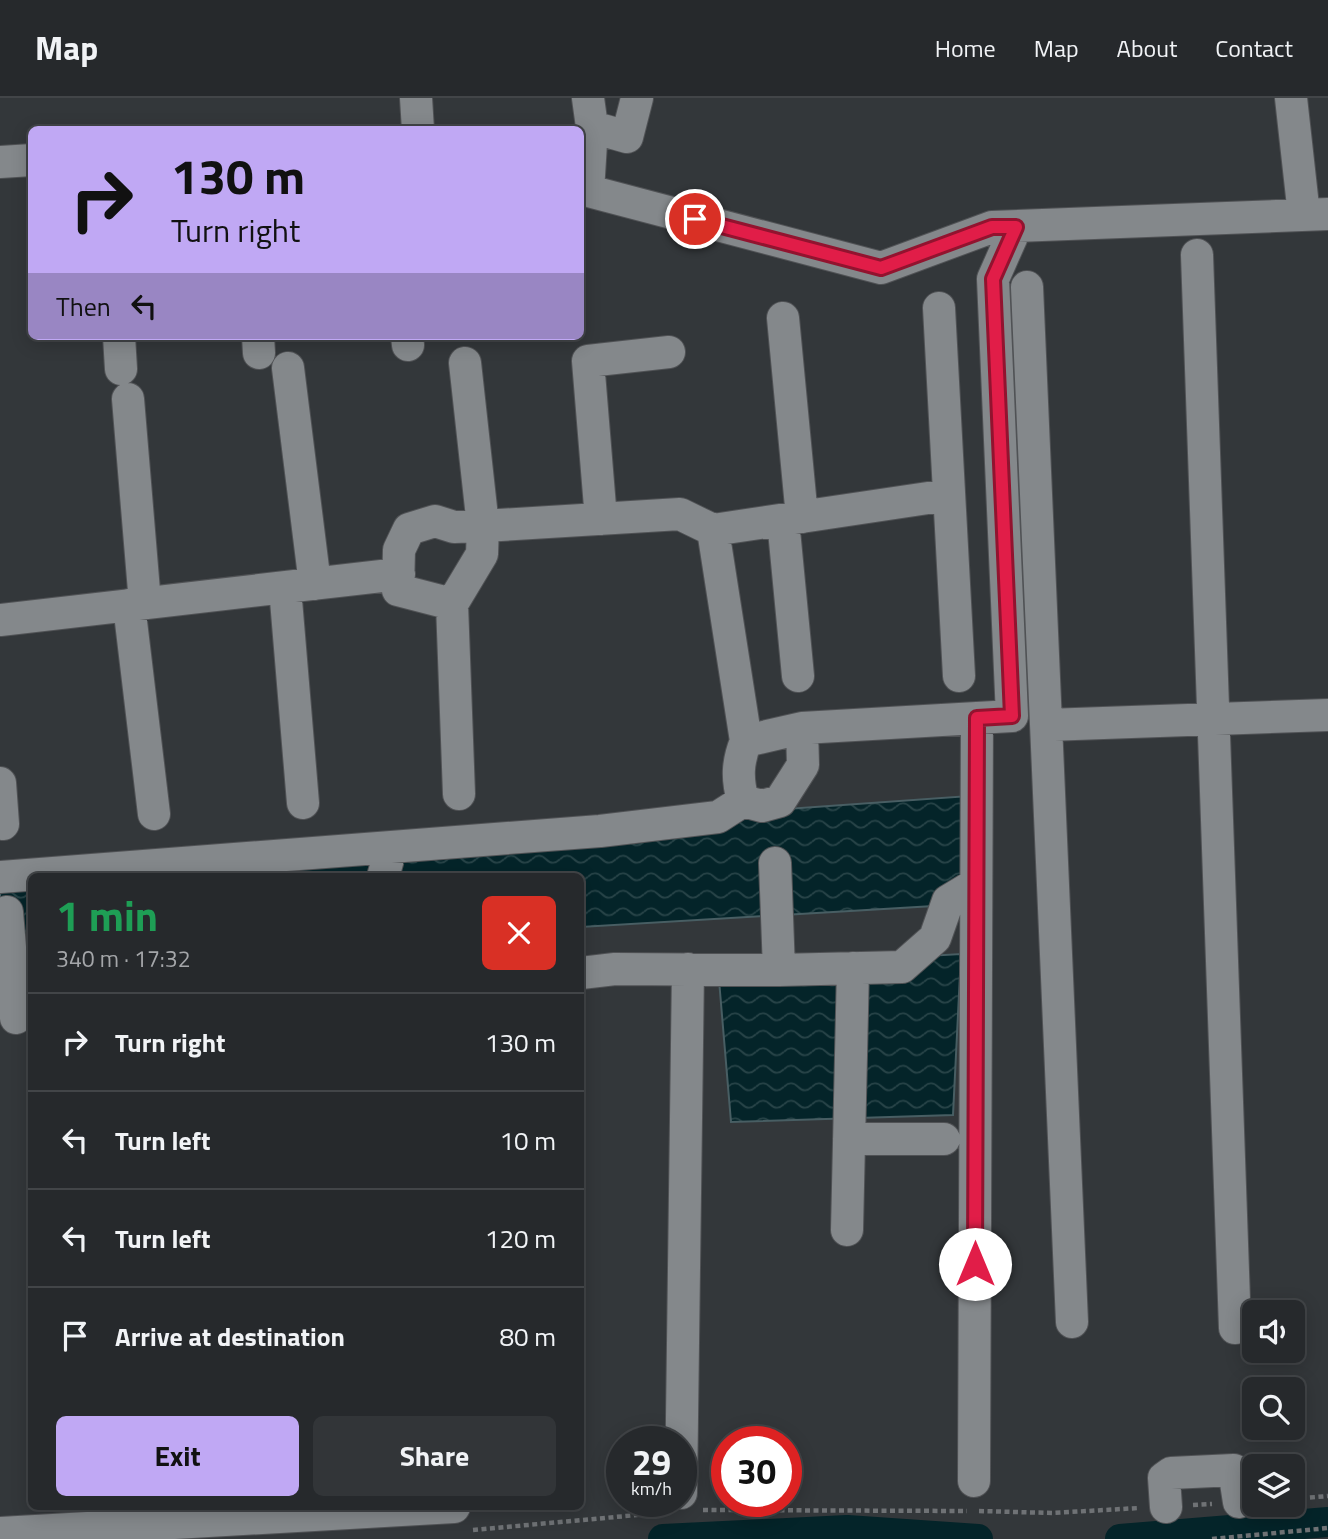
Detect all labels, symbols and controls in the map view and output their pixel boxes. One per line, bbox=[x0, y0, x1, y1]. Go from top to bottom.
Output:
text: Map bbox=[35, 23, 98, 73]
text: Home bbox=[935, 30, 996, 66]
text: Map bbox=[1034, 30, 1079, 66]
text: About bbox=[1117, 30, 1177, 66]
text: Contact bbox=[1215, 30, 1293, 66]
text: 130 m bbox=[171, 138, 305, 213]
icon: right bbox=[56, 154, 147, 245]
pin bbox=[665, 189, 725, 249]
icon: arrive bbox=[676, 200, 714, 238]
text: Turn right bbox=[171, 206, 300, 254]
text: Then bbox=[56, 287, 111, 326]
icon: left bbox=[125, 287, 163, 325]
text: 1 min bbox=[56, 883, 158, 947]
button: close bbox=[482, 896, 556, 970]
text: 340 m · 17:32 bbox=[56, 941, 191, 976]
icon: right bbox=[56, 1023, 94, 1061]
text: Turn right bbox=[115, 1023, 226, 1062]
text: 130 m bbox=[485, 1023, 556, 1062]
icon: left bbox=[56, 1121, 94, 1159]
text: Turn left bbox=[115, 1121, 210, 1160]
text: 10 m bbox=[499, 1121, 556, 1160]
icon: left bbox=[56, 1219, 94, 1257]
text: Turn left bbox=[115, 1219, 210, 1258]
text: 120 m bbox=[485, 1219, 556, 1258]
position arrow bbox=[938, 1227, 1012, 1301]
map controls bbox=[1242, 1300, 1305, 1517]
button: sound bbox=[1242, 1300, 1305, 1363]
icon: arrive bbox=[56, 1317, 94, 1355]
text: Arrive at destination bbox=[115, 1317, 345, 1356]
text: 80 m bbox=[499, 1317, 556, 1356]
button: search bbox=[1242, 1377, 1305, 1440]
button: Exit bbox=[56, 1416, 299, 1496]
button: Share bbox=[313, 1416, 556, 1496]
speed limit sign: 30 bbox=[711, 1426, 802, 1517]
text: 29 bbox=[632, 1435, 671, 1489]
button: layers bbox=[1242, 1454, 1305, 1517]
text: km/h bbox=[631, 1475, 672, 1502]

